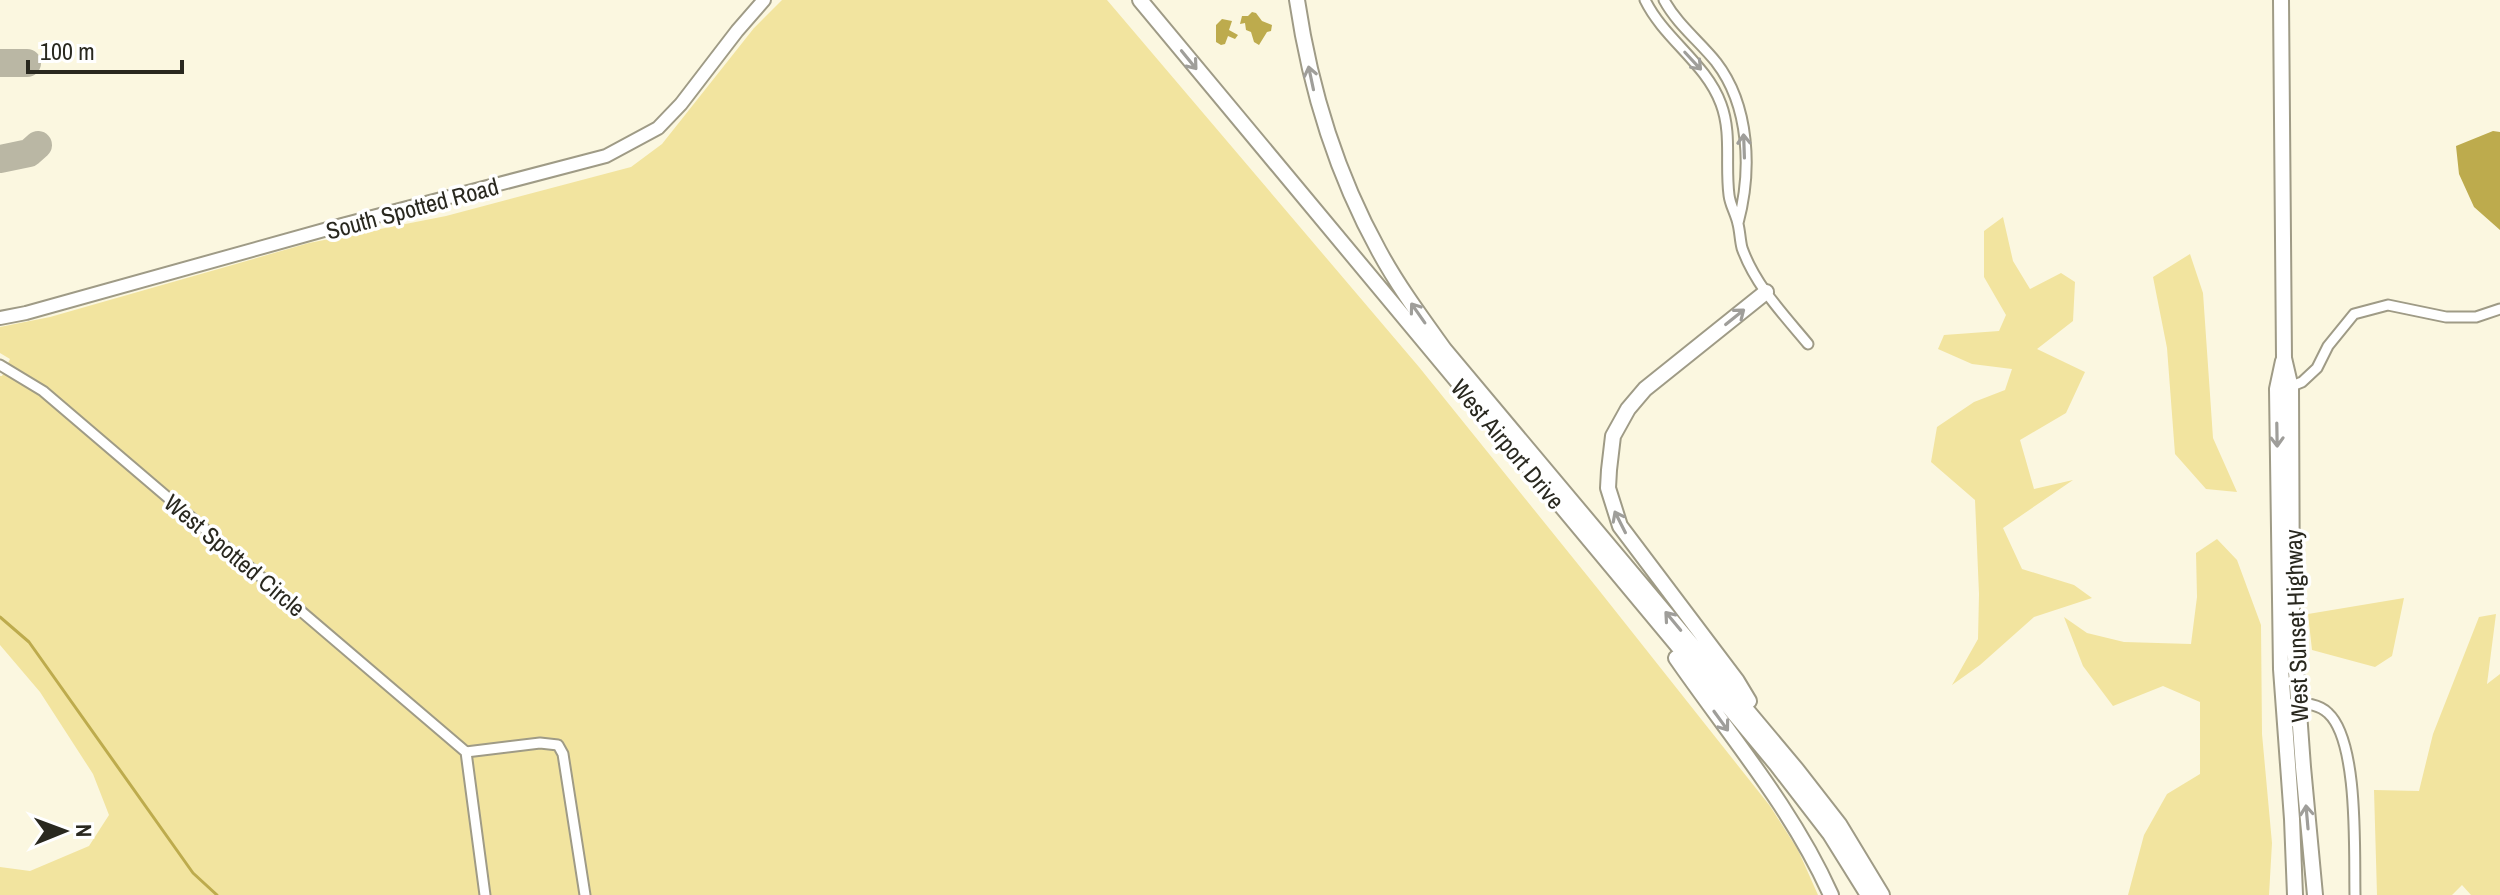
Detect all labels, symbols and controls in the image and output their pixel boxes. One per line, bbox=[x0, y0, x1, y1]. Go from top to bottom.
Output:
scale bar bbox=[28, 24, 182, 74]
text: 100 m bbox=[40, 35, 95, 67]
one-way arrow bbox=[1180, 49, 1198, 70]
one-way arrow bbox=[1683, 51, 1701, 71]
one-way arrow bbox=[1303, 65, 1318, 91]
one-way arrow bbox=[1736, 133, 1752, 160]
street label: South Spotted Road bbox=[322, 170, 502, 246]
one-way arrow bbox=[1410, 302, 1426, 324]
one-way arrow bbox=[1724, 309, 1745, 327]
street label: West Airport Drive bbox=[1444, 372, 1572, 516]
one-way arrow bbox=[2270, 421, 2285, 448]
street label: West Spotted Circle bbox=[158, 487, 312, 623]
one-way arrow bbox=[1611, 510, 1627, 534]
street label: West Sunset Highway bbox=[2277, 529, 2315, 723]
one-way arrow bbox=[1664, 611, 1682, 632]
one-way arrow bbox=[1713, 709, 1729, 731]
north arrow bbox=[24, 791, 104, 871]
one-way arrow bbox=[2300, 804, 2315, 831]
text: N bbox=[69, 824, 99, 837]

